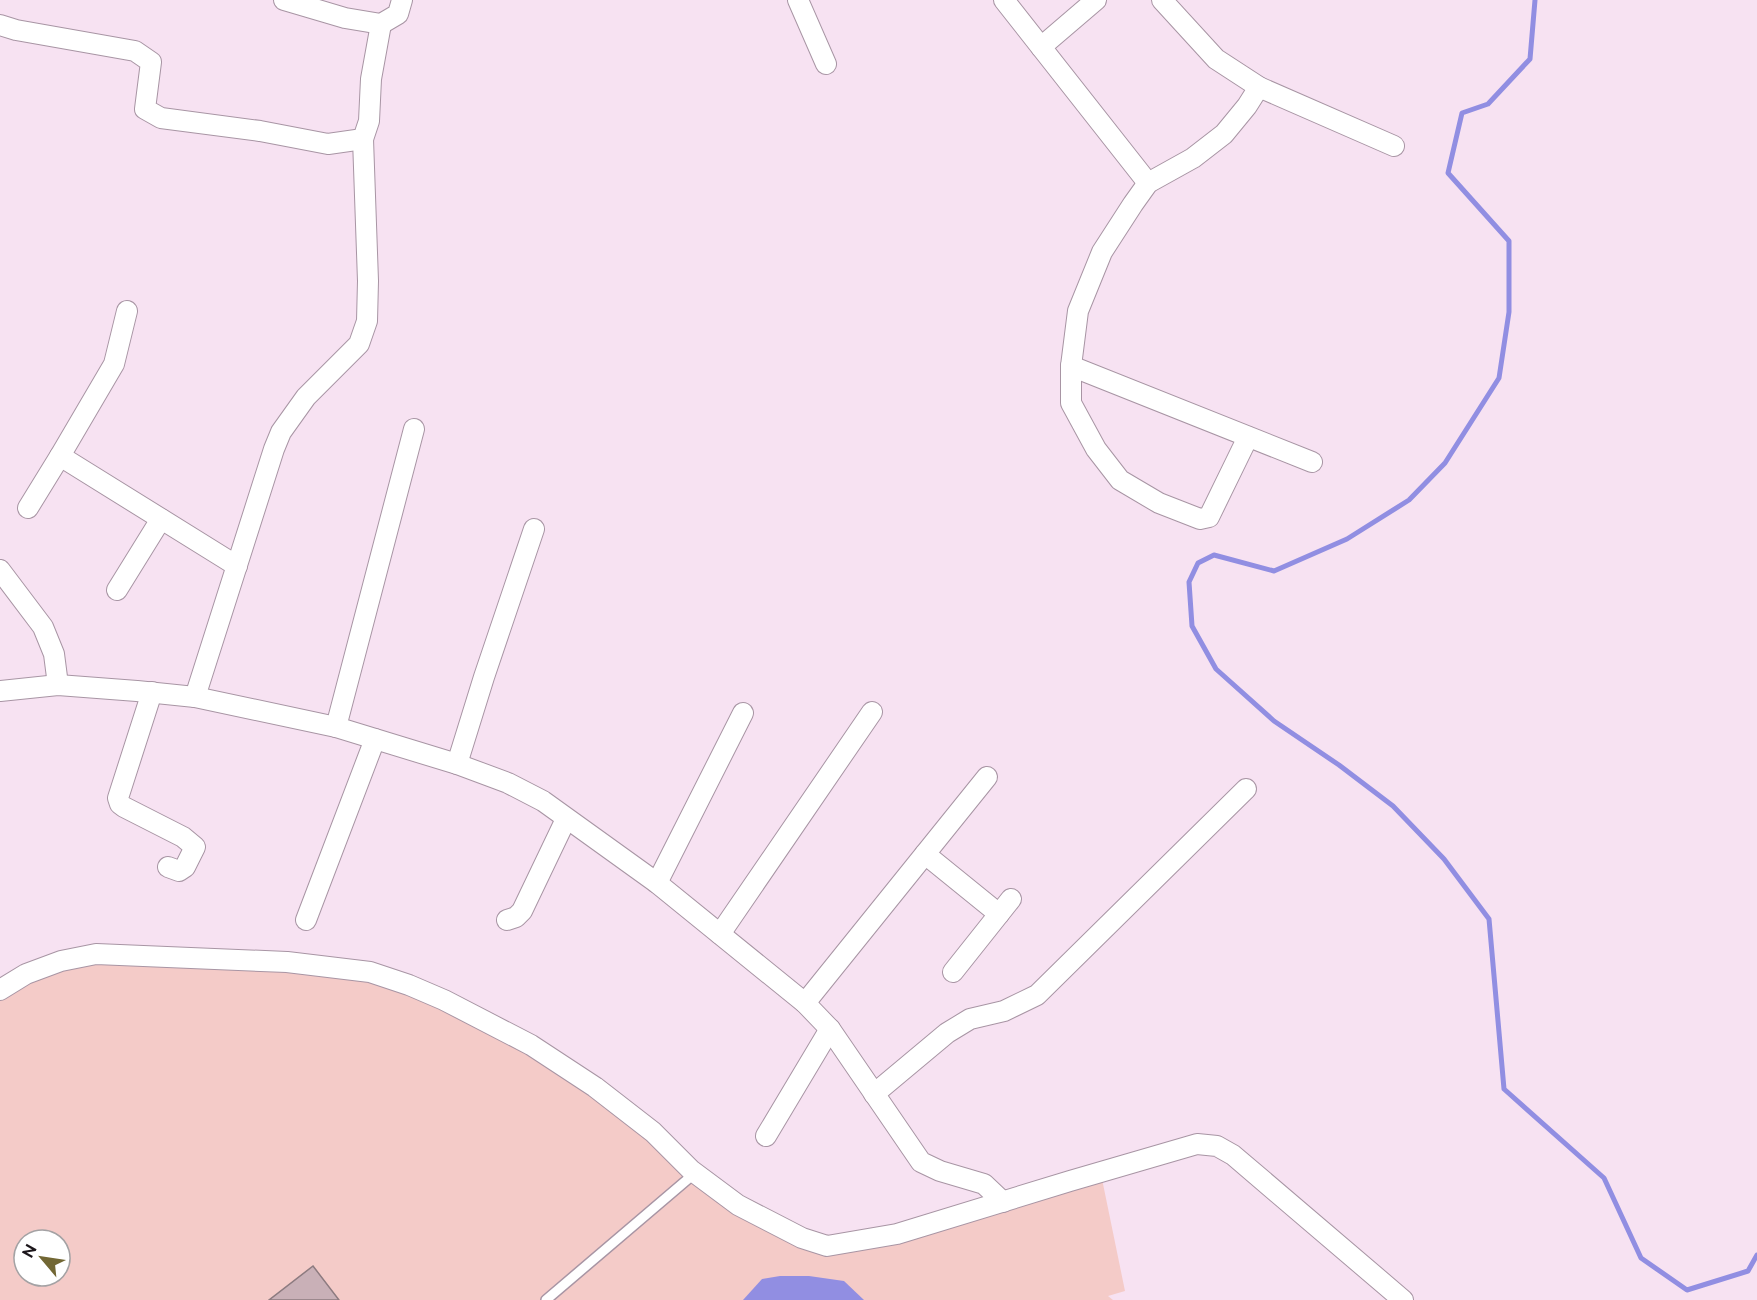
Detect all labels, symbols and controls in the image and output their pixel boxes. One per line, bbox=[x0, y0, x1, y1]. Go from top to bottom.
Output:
north arrow bbox=[12, 1228, 72, 1288]
text: N bbox=[18, 1241, 41, 1261]

